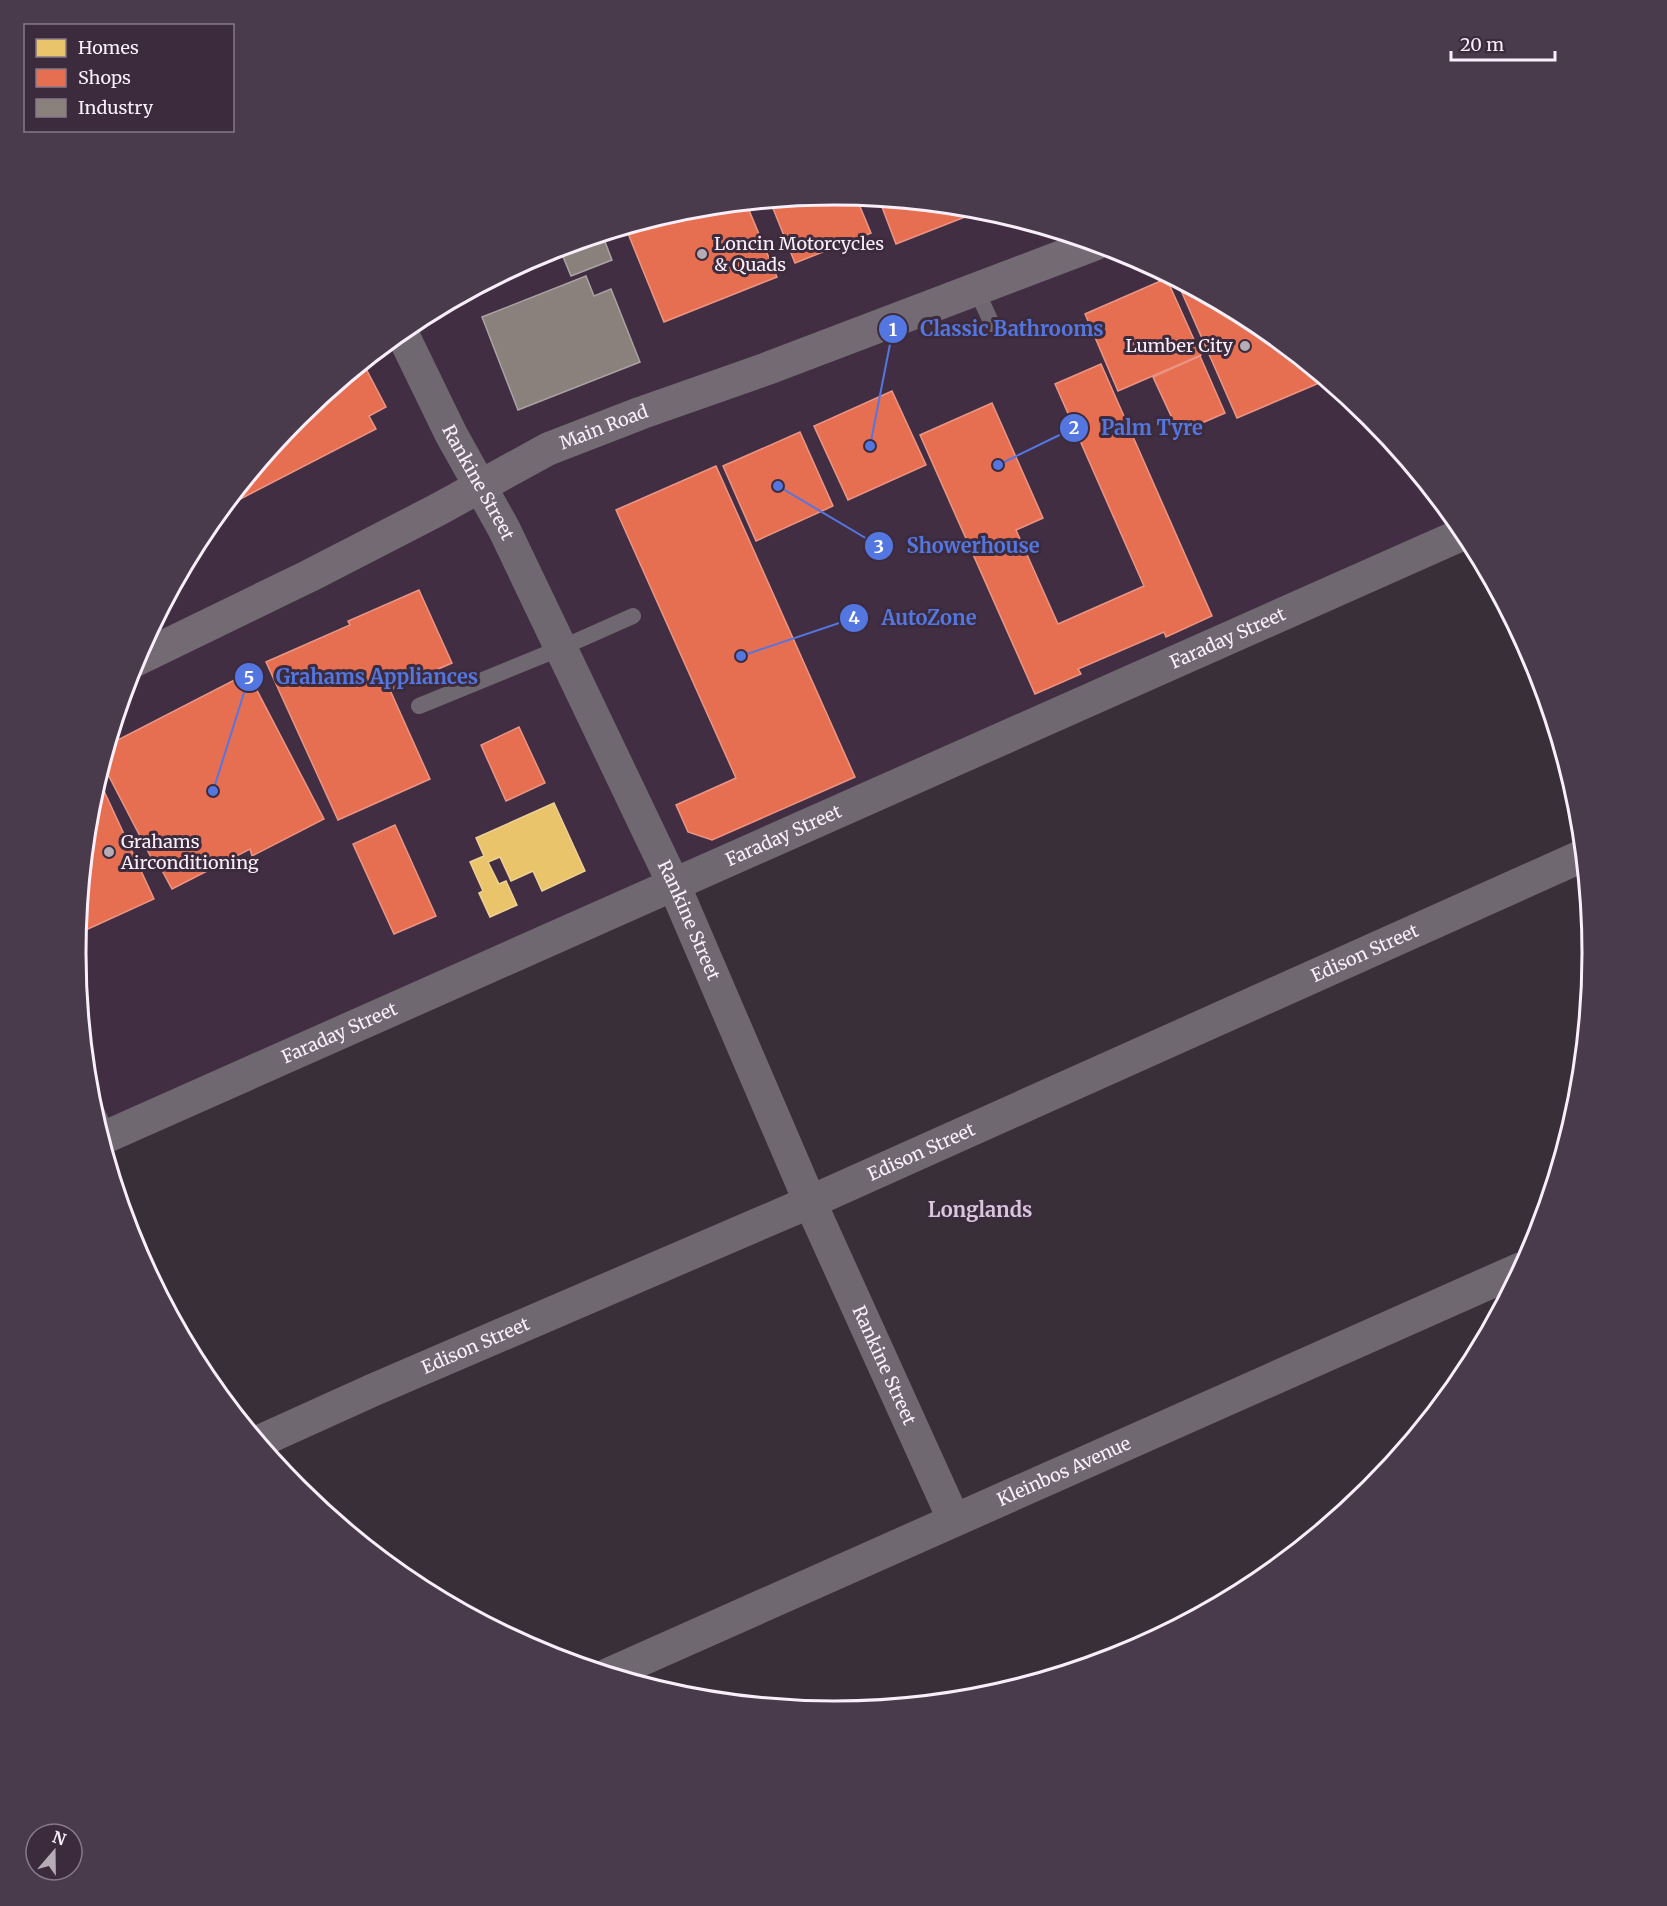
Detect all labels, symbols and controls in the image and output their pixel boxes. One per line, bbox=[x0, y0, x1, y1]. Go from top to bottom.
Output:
legend bbox=[24, 24, 234, 132]
scale bar bbox=[1451, 24, 1554, 62]
text: 20 m bbox=[1460, 33, 1504, 56]
text: Homes bbox=[78, 36, 139, 59]
text: Shops bbox=[78, 66, 131, 89]
text: Industry bbox=[78, 96, 154, 119]
place label: Loncin Motorcycles & Quads bbox=[714, 232, 884, 276]
marker: Loncin Motorcycles & Quads bbox=[695, 247, 709, 261]
callout: Classic Bathrooms bbox=[878, 310, 1116, 348]
text: Classic Bathrooms bbox=[920, 316, 1104, 341]
text: 1 bbox=[889, 318, 897, 341]
place label: Lumber City bbox=[1125, 334, 1234, 357]
marker: Lumber City bbox=[1238, 339, 1252, 353]
street label: Main Road bbox=[556, 399, 651, 455]
callout: Palm Tyre bbox=[1059, 409, 1215, 447]
text: Palm Tyre bbox=[1101, 415, 1203, 440]
text: 2 bbox=[1069, 416, 1079, 439]
street label: Rankine Street bbox=[437, 421, 520, 544]
callout: Showerhouse bbox=[864, 527, 1052, 565]
text: Showerhouse bbox=[906, 533, 1040, 558]
text: 3 bbox=[874, 535, 884, 558]
callout: AutoZone bbox=[839, 599, 988, 637]
street label: Faraday Street bbox=[1166, 602, 1289, 674]
text: AutoZone bbox=[880, 605, 977, 630]
text: 4 bbox=[848, 606, 860, 629]
callout: Grahams Appliances bbox=[234, 658, 491, 696]
text: Grahams Appliances bbox=[276, 664, 478, 689]
text: 5 bbox=[244, 666, 254, 689]
street label: Faraday Street bbox=[722, 800, 845, 871]
place label: Grahams Airconditioning bbox=[120, 830, 259, 874]
marker: Grahams Airconditioning bbox=[102, 845, 116, 859]
street label: Rankine Street bbox=[653, 856, 725, 984]
street label: Edison Street bbox=[1307, 919, 1422, 987]
street label: Faraday Street bbox=[278, 997, 401, 1068]
street label: Edison Street bbox=[864, 1118, 979, 1186]
district label: Longlands bbox=[928, 1197, 1032, 1222]
street label: Rankine Street bbox=[847, 1302, 921, 1428]
street label: Edison Street bbox=[418, 1312, 533, 1379]
street label: Kleinbos Avenue bbox=[993, 1432, 1134, 1511]
north arrow bbox=[24, 1822, 84, 1882]
text: N bbox=[50, 1826, 69, 1850]

